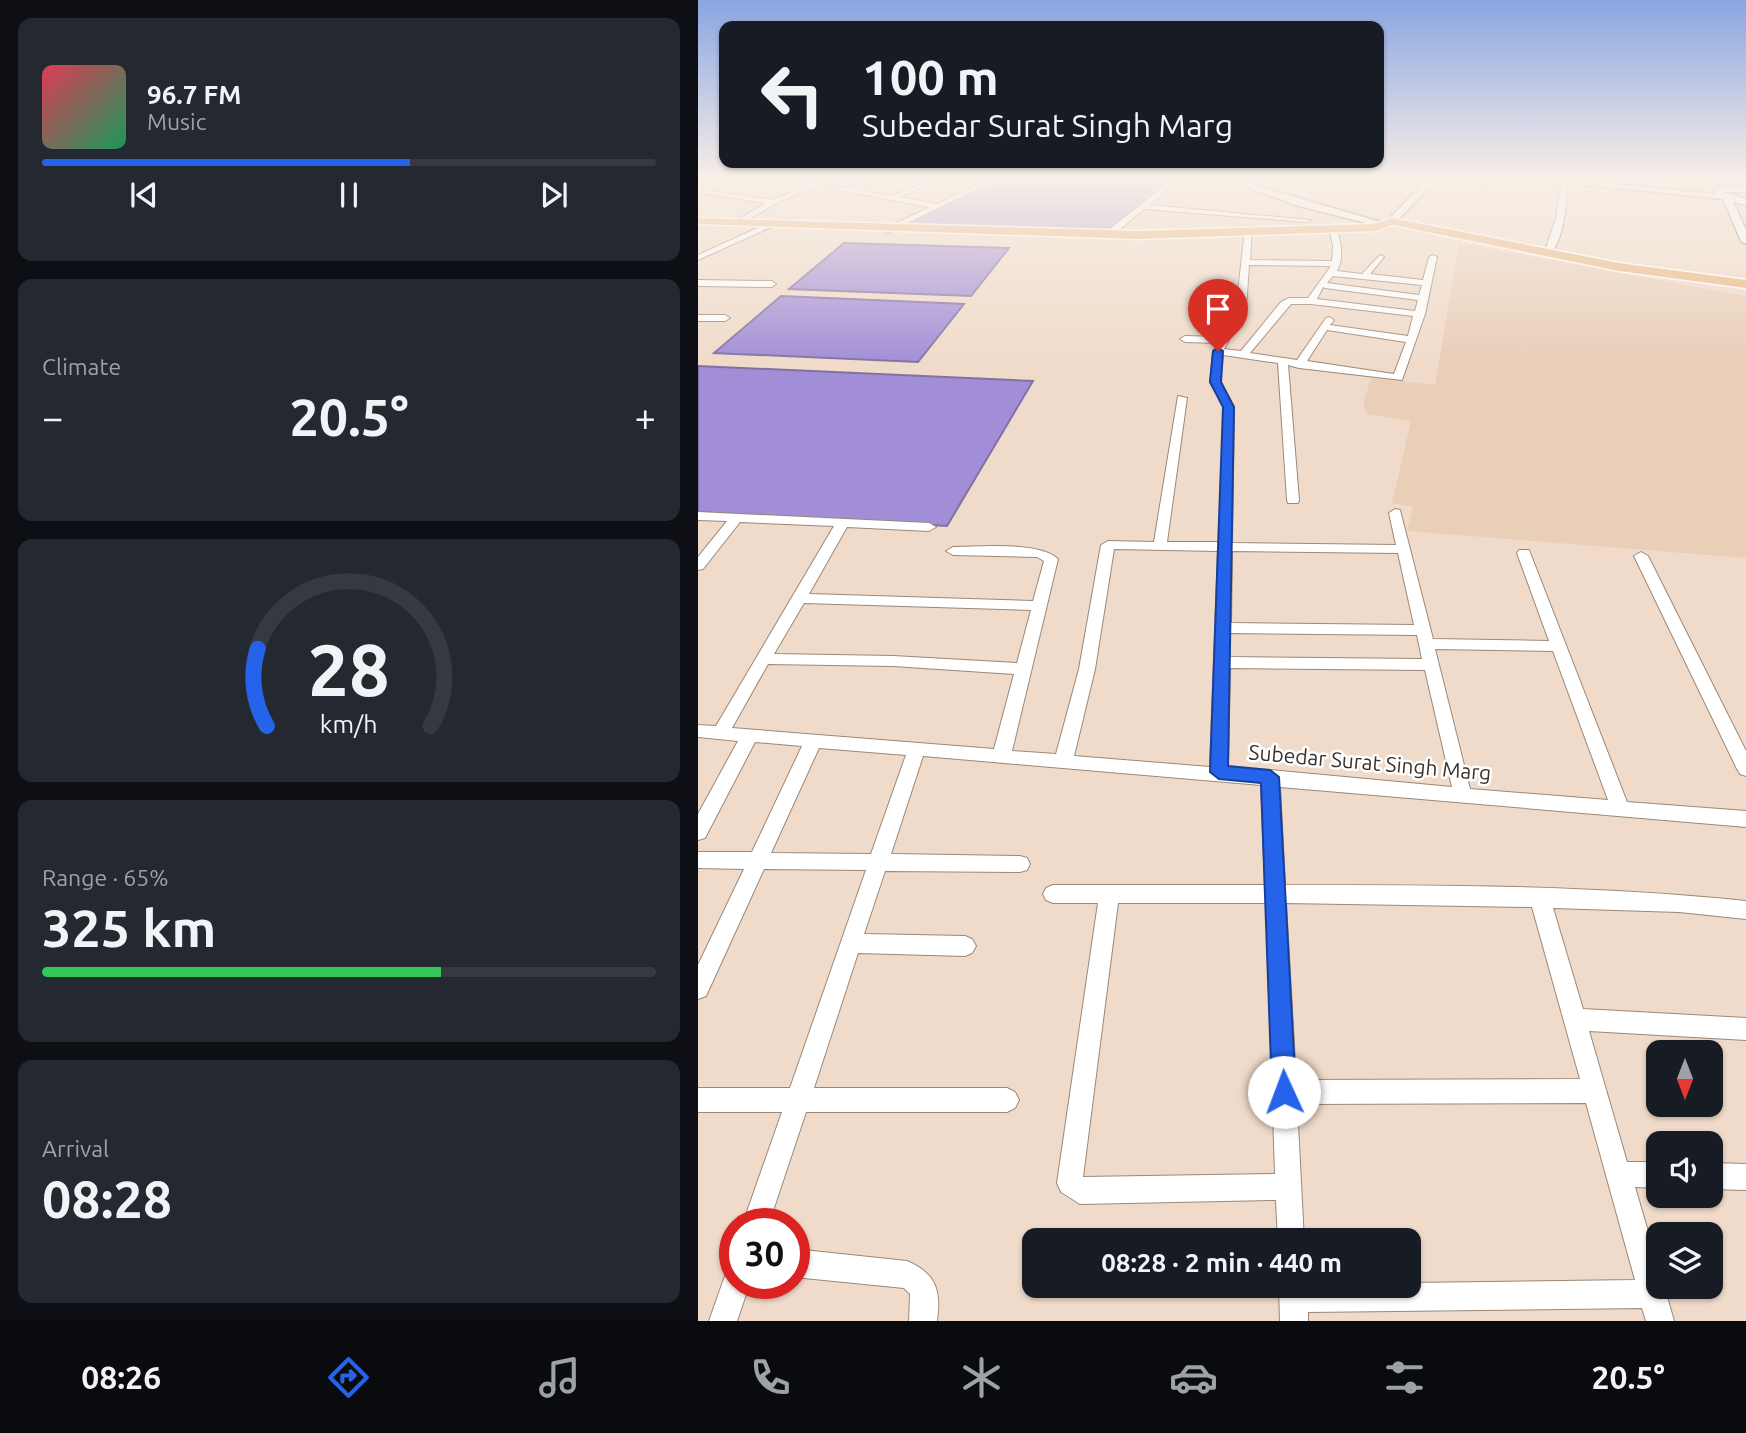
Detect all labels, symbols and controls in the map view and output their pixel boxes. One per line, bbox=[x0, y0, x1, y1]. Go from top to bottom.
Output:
icon: left bbox=[747, 49, 838, 140]
text: 100 m bbox=[862, 49, 999, 104]
text: 96.7 FM bbox=[147, 80, 241, 109]
text: Subedar Surat Singh Marg bbox=[862, 107, 1233, 143]
text: Music bbox=[147, 109, 206, 134]
icon: previous bbox=[125, 176, 163, 214]
icon: pause bbox=[330, 176, 368, 214]
icon: next bbox=[535, 176, 573, 214]
pin bbox=[1188, 279, 1248, 351]
icon: arrive bbox=[1199, 290, 1237, 328]
text: Climate bbox=[42, 354, 121, 379]
text: 20.5° bbox=[289, 388, 409, 446]
text: − bbox=[42, 396, 63, 438]
text: + bbox=[635, 396, 656, 438]
text: 28 bbox=[308, 629, 390, 711]
text: km/h bbox=[320, 710, 378, 738]
street label: Subedar Surat Singh Marg bbox=[1248, 739, 1492, 785]
text: Range · 65% bbox=[42, 865, 169, 890]
text: 325 km bbox=[42, 899, 216, 957]
north arrow bbox=[1646, 1040, 1724, 1116]
map controls bbox=[1646, 1040, 1723, 1299]
position arrow bbox=[1247, 1055, 1321, 1129]
button: sound bbox=[1646, 1131, 1723, 1208]
text: Arrival bbox=[42, 1136, 109, 1161]
text: 08:28 bbox=[42, 1170, 172, 1228]
speed limit sign: 30 bbox=[719, 1208, 810, 1299]
button: layers bbox=[1646, 1222, 1723, 1299]
text: 08:28 · 2 min · 440 m bbox=[1101, 1248, 1342, 1277]
icon: directions bbox=[324, 1353, 373, 1402]
icon: music bbox=[535, 1353, 584, 1402]
icon: phone bbox=[746, 1353, 795, 1402]
icon: climate bbox=[957, 1353, 1006, 1402]
icon: car bbox=[1169, 1353, 1218, 1402]
icon: filters bbox=[1380, 1353, 1429, 1402]
text: 08:26 bbox=[81, 1359, 161, 1395]
text: 20.5° bbox=[1591, 1359, 1665, 1395]

